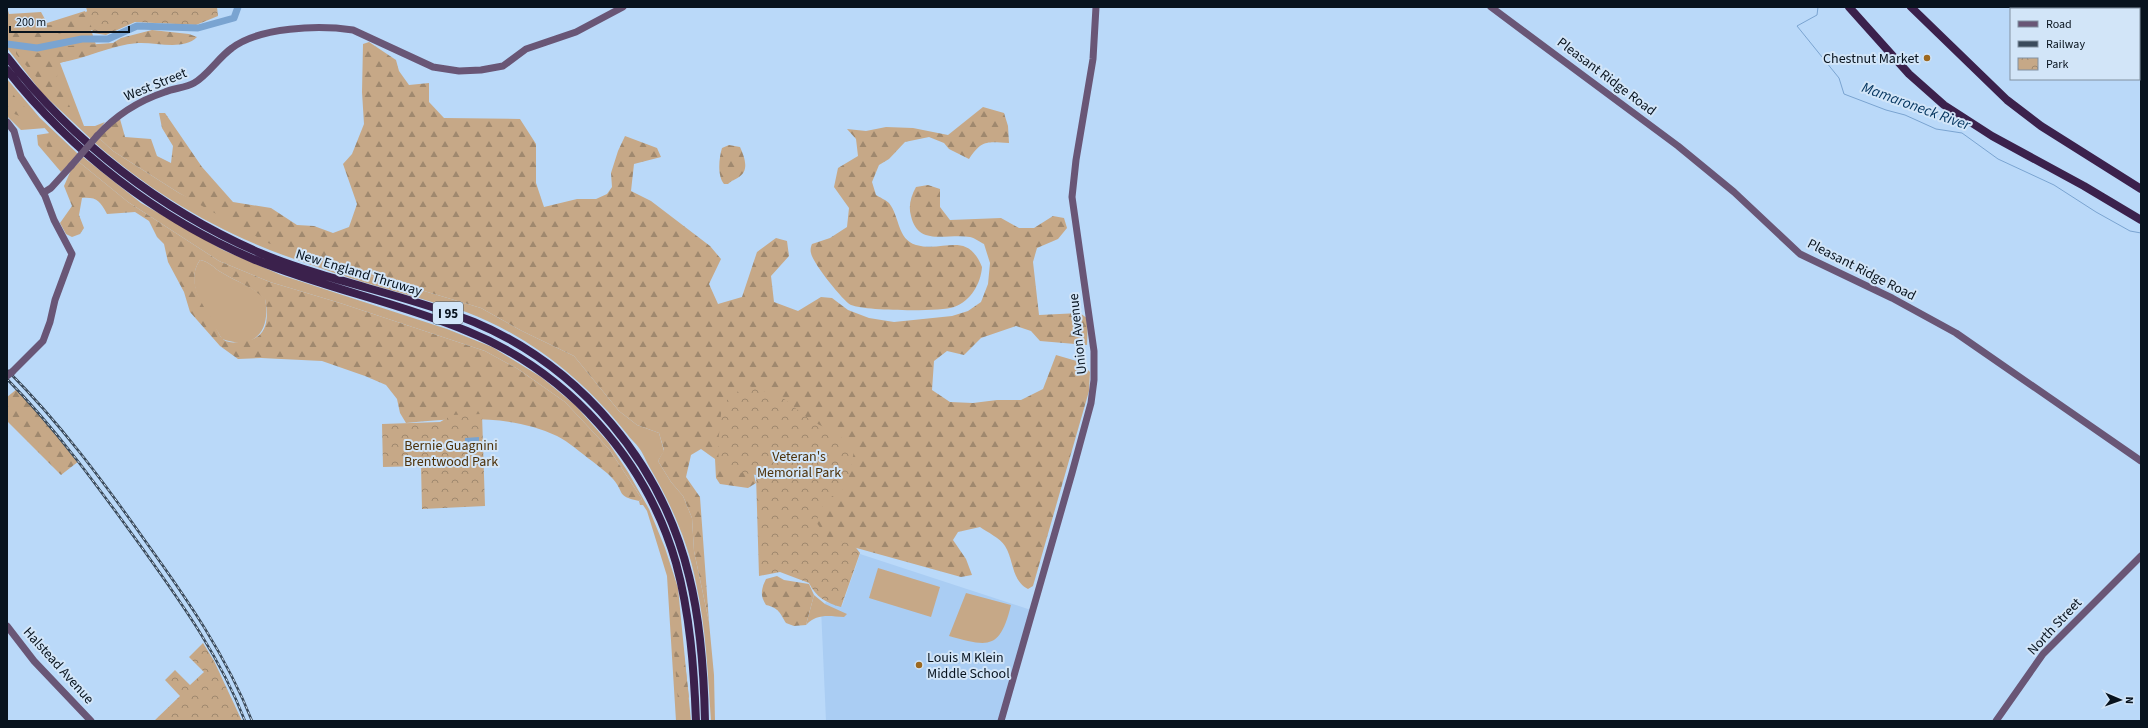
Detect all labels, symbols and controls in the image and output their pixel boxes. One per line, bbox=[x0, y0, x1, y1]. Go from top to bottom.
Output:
scale bar bbox=[10, 8, 129, 34]
legend bbox=[2010, 8, 2140, 80]
text: 200 m bbox=[16, 14, 46, 31]
text: Road bbox=[2046, 16, 2072, 33]
street label: Pleasant Ridge Road bbox=[1553, 33, 1660, 121]
text: Railway bbox=[2046, 36, 2085, 53]
place label: Chestnut Market bbox=[1823, 49, 1919, 69]
marker: Chestnut Market bbox=[1922, 53, 1932, 63]
text: Park bbox=[2046, 56, 2068, 73]
street label: West Street bbox=[121, 63, 190, 107]
water label: Mamaroneck River bbox=[1859, 77, 1974, 136]
street label: Pleasant Ridge Road bbox=[1804, 234, 1919, 306]
street label: New England Thruway bbox=[293, 244, 425, 302]
street label: Union Avenue bbox=[1064, 292, 1092, 375]
road number: I 95 bbox=[433, 302, 463, 324]
park label: Bernie Guagnini Brentwood Park bbox=[404, 436, 498, 472]
park label: Veteran's Memorial Park bbox=[757, 447, 841, 483]
street label: North Street bbox=[2023, 593, 2087, 660]
street label: Halstead Avenue bbox=[18, 623, 98, 709]
place label: Louis M Klein Middle School bbox=[927, 648, 1010, 684]
marker: Louis M Klein Middle School bbox=[914, 660, 924, 670]
north arrow bbox=[2100, 680, 2140, 720]
text: N bbox=[2122, 696, 2137, 704]

